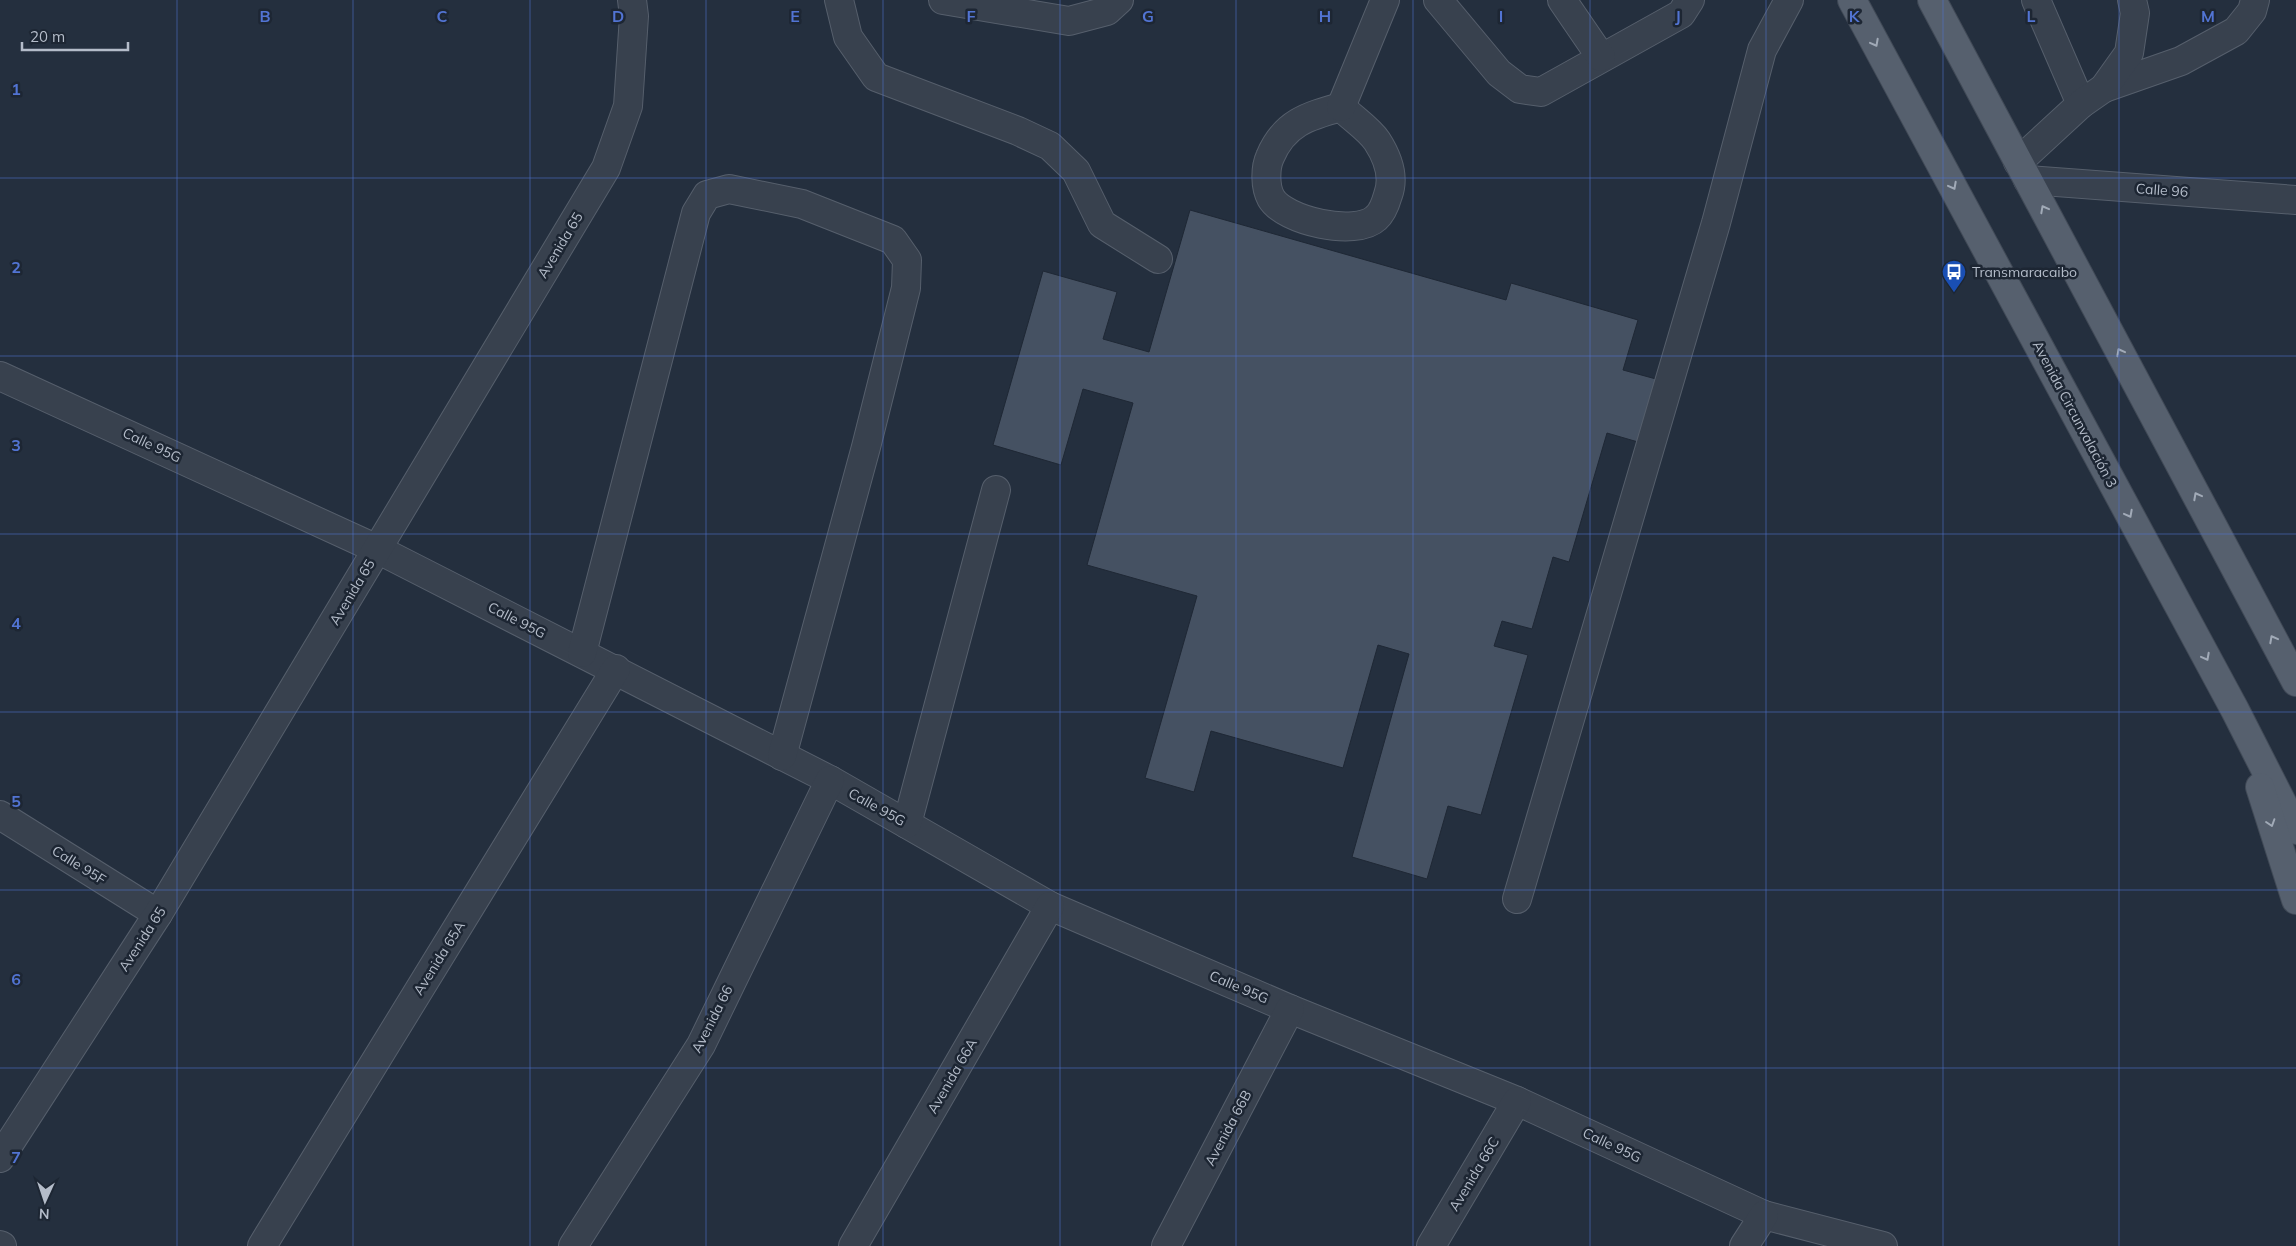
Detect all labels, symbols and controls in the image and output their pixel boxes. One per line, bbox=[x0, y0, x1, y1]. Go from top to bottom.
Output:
text: B bbox=[259, 6, 271, 26]
text: C bbox=[437, 6, 448, 26]
text: D bbox=[612, 6, 624, 26]
text: E bbox=[790, 6, 800, 26]
text: F bbox=[966, 6, 976, 26]
text: G bbox=[1142, 6, 1154, 26]
text: H bbox=[1319, 6, 1331, 26]
text: I bbox=[1499, 6, 1503, 26]
text: J bbox=[1675, 6, 1681, 26]
text: K bbox=[1849, 6, 1861, 26]
text: L bbox=[2027, 6, 2036, 26]
text: M bbox=[2201, 6, 2215, 26]
scale bar bbox=[22, 20, 129, 52]
text: 20 m bbox=[30, 27, 65, 46]
one-way arrow bbox=[1869, 38, 1879, 47]
text: 1 bbox=[11, 79, 21, 99]
street label: Calle 96 bbox=[2135, 179, 2189, 201]
one-way arrow bbox=[1946, 181, 1956, 190]
one-way arrow bbox=[2040, 205, 2050, 214]
street label: Avenida 65 bbox=[533, 209, 587, 281]
text: 2 bbox=[11, 257, 21, 277]
bus stop icon: Transmaracaibo bbox=[1941, 259, 1967, 293]
place label: Transmaracaibo bbox=[1972, 263, 2077, 281]
street label: Avenida Circunvalación 3 bbox=[2029, 337, 2121, 491]
one-way arrow bbox=[2116, 349, 2126, 358]
street label: Calle 95G bbox=[120, 424, 184, 466]
text: 3 bbox=[11, 435, 21, 455]
one-way arrow bbox=[2193, 492, 2203, 501]
one-way arrow bbox=[2123, 509, 2133, 518]
street label: Avenida 65 bbox=[325, 556, 379, 628]
street label: Calle 95G bbox=[485, 598, 549, 642]
text: 4 bbox=[11, 613, 21, 633]
one-way arrow bbox=[2269, 635, 2279, 644]
one-way arrow bbox=[2200, 652, 2210, 661]
street label: Calle 95G bbox=[845, 784, 909, 830]
text: 5 bbox=[11, 791, 21, 811]
one-way arrow bbox=[2265, 818, 2275, 827]
street label: Calle 95F bbox=[49, 841, 109, 889]
street label: Avenida 65 bbox=[114, 903, 170, 975]
street label: Avenida 65A bbox=[409, 917, 469, 998]
street label: Calle 95G bbox=[1207, 966, 1271, 1008]
text: 6 bbox=[11, 969, 21, 989]
street label: Avenida 66 bbox=[687, 982, 737, 1056]
street label: Avenida 66A bbox=[923, 1035, 981, 1117]
street label: Avenida 66B bbox=[1201, 1087, 1255, 1169]
street label: Calle 95G bbox=[1580, 1124, 1644, 1166]
street label: Avenida 66C bbox=[1445, 1134, 1503, 1214]
text: 7 bbox=[11, 1147, 21, 1167]
north arrow bbox=[20, 1176, 70, 1226]
text: N bbox=[39, 1205, 50, 1223]

